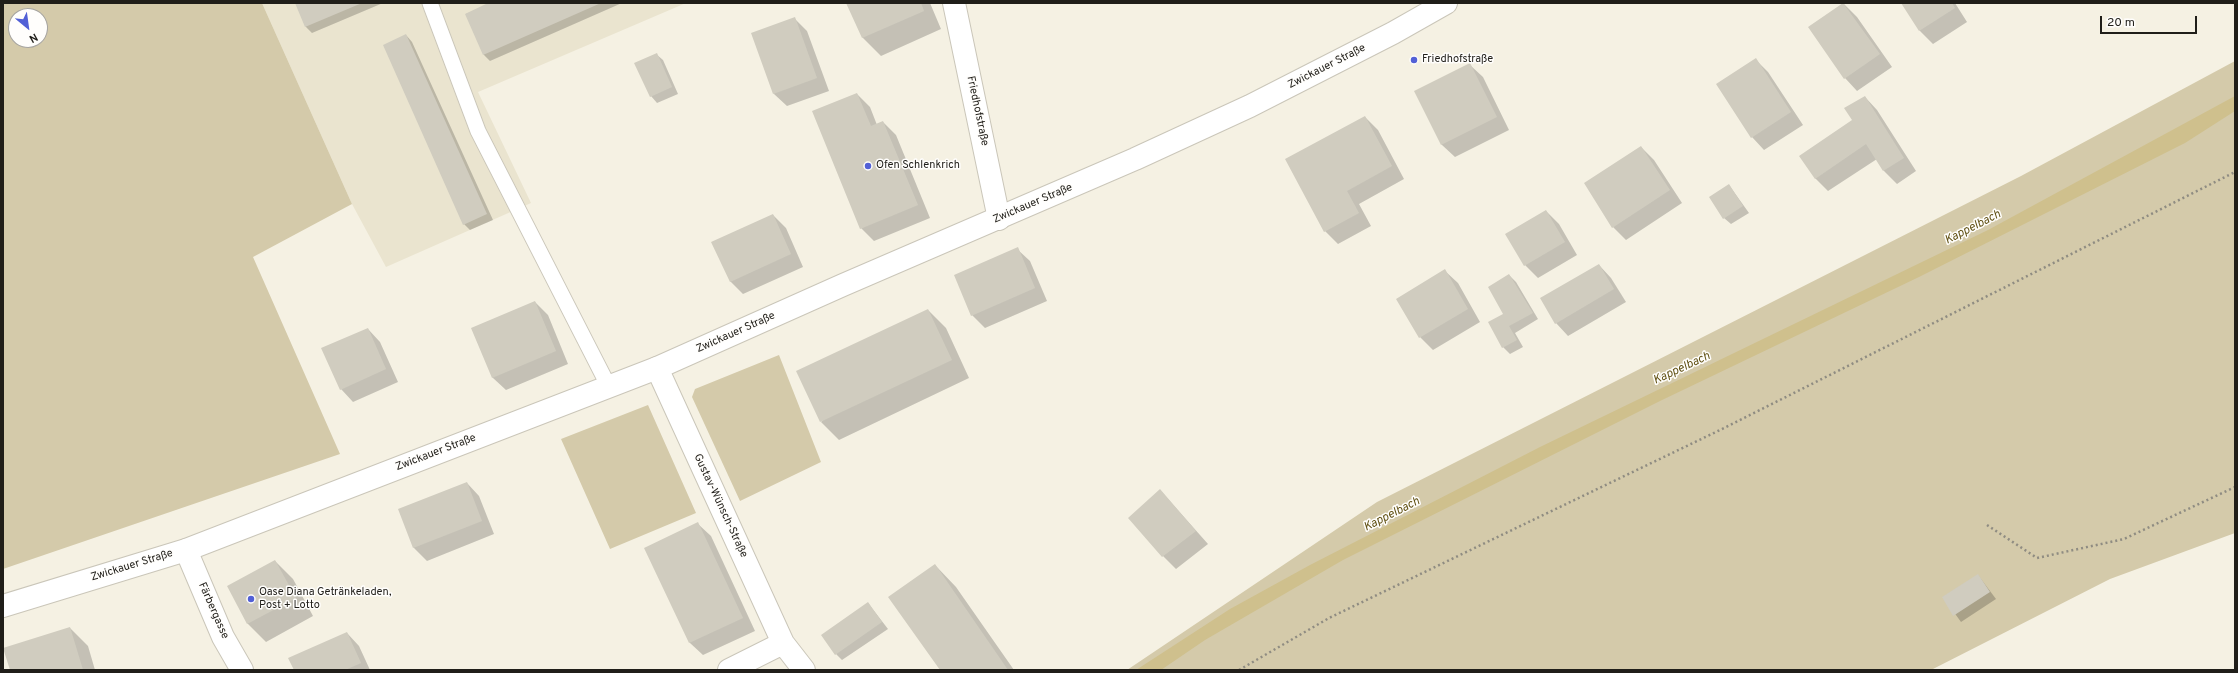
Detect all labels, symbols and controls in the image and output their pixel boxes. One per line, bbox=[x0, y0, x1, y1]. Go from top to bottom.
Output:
north arrow bbox=[8, 8, 48, 48]
scale bar bbox=[2102, 8, 2199, 34]
text: 20 m bbox=[2107, 15, 2135, 31]
text: N bbox=[26, 30, 40, 46]
street label: Zwickauer Straße bbox=[1286, 42, 1368, 92]
place label: Friedhofstraße bbox=[1422, 53, 1493, 67]
marker: Friedhofstraße bbox=[1409, 55, 1419, 65]
street label: Friedhofstraße bbox=[963, 75, 991, 147]
place label: Ofen Schlenkrich bbox=[876, 159, 960, 173]
marker: Ofen Schlenkrich bbox=[863, 161, 873, 171]
street label: Zwickauer Straße bbox=[991, 181, 1075, 227]
water label: Kappelbach bbox=[1943, 208, 2003, 248]
street label: Zwickauer Straße bbox=[694, 310, 778, 356]
water label: Kappelbach bbox=[1651, 350, 1713, 388]
street label: Zwickauer Straße bbox=[394, 432, 478, 474]
street label: Gustav-Wünsch-Straße bbox=[690, 452, 750, 560]
water label: Kappelbach bbox=[1362, 495, 1422, 535]
street label: Zwickauer Straße bbox=[89, 547, 175, 585]
street label: Färbergasse bbox=[195, 581, 231, 641]
place label: Oase Diana Getränkeladen, Post + Lotto bbox=[259, 586, 392, 612]
marker: Oase Diana Getränkeladen, Post + Lotto bbox=[246, 594, 256, 604]

